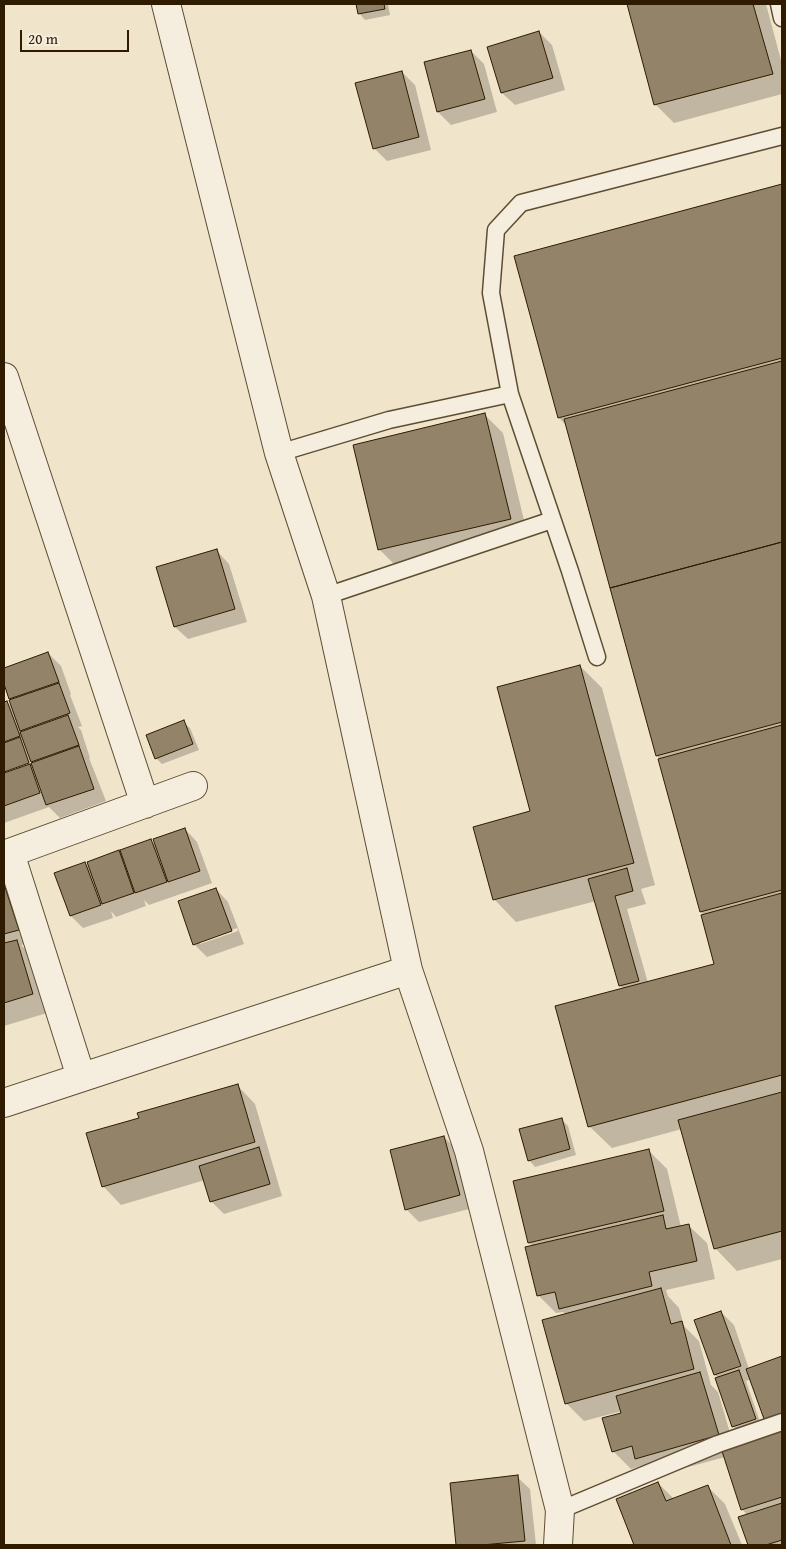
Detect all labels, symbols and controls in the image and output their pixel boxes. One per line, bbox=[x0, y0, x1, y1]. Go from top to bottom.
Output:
scale bar bbox=[22, 20, 131, 52]
text: 20 m bbox=[28, 28, 58, 49]

